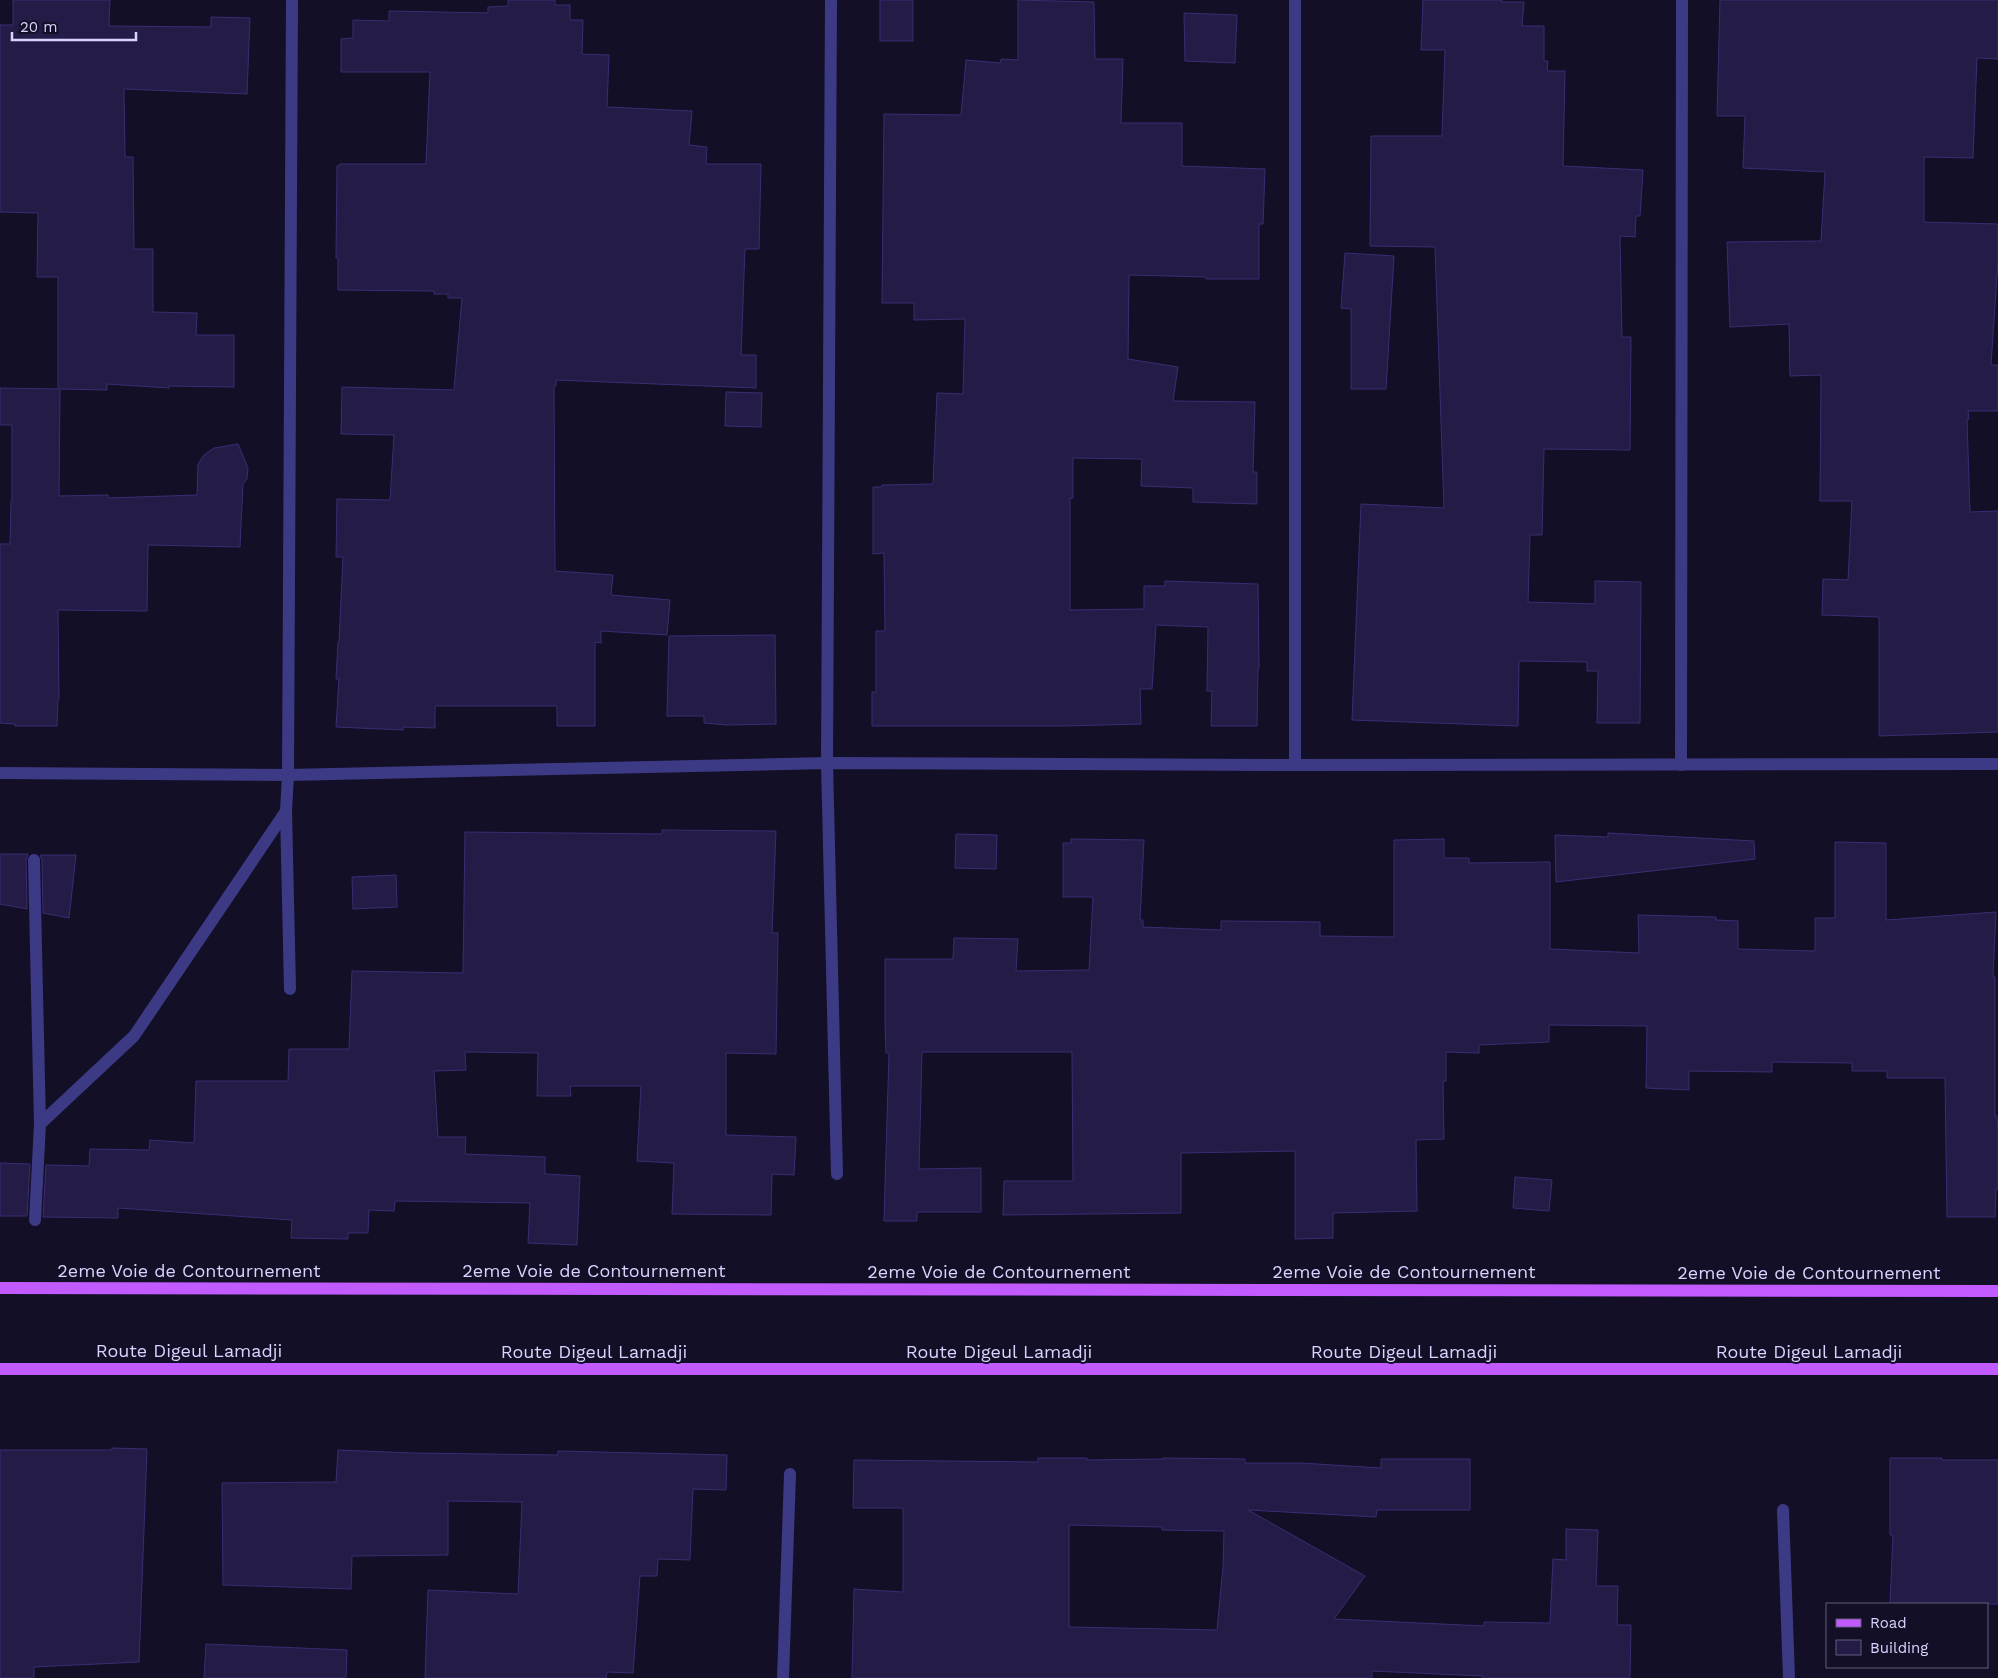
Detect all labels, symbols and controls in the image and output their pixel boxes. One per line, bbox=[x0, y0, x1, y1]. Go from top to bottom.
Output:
scale bar bbox=[12, 10, 136, 42]
text: 20 m bbox=[20, 18, 58, 36]
street label: 2eme Voie de Contournement bbox=[57, 1260, 321, 1281]
street label: 2eme Voie de Contournement bbox=[462, 1260, 726, 1281]
street label: 2eme Voie de Contournement bbox=[867, 1261, 1131, 1282]
street label: 2eme Voie de Contournement bbox=[1272, 1261, 1536, 1282]
street label: 2eme Voie de Contournement bbox=[1677, 1262, 1941, 1283]
street label: Route Digeul Lamadji bbox=[96, 1340, 282, 1361]
street label: Route Digeul Lamadji bbox=[501, 1341, 687, 1362]
street label: Route Digeul Lamadji bbox=[906, 1341, 1092, 1362]
street label: Route Digeul Lamadji bbox=[1311, 1341, 1497, 1362]
street label: Route Digeul Lamadji bbox=[1716, 1341, 1902, 1362]
legend bbox=[1826, 1603, 1988, 1668]
text: Road bbox=[1870, 1614, 1907, 1632]
text: Building bbox=[1870, 1639, 1928, 1657]

